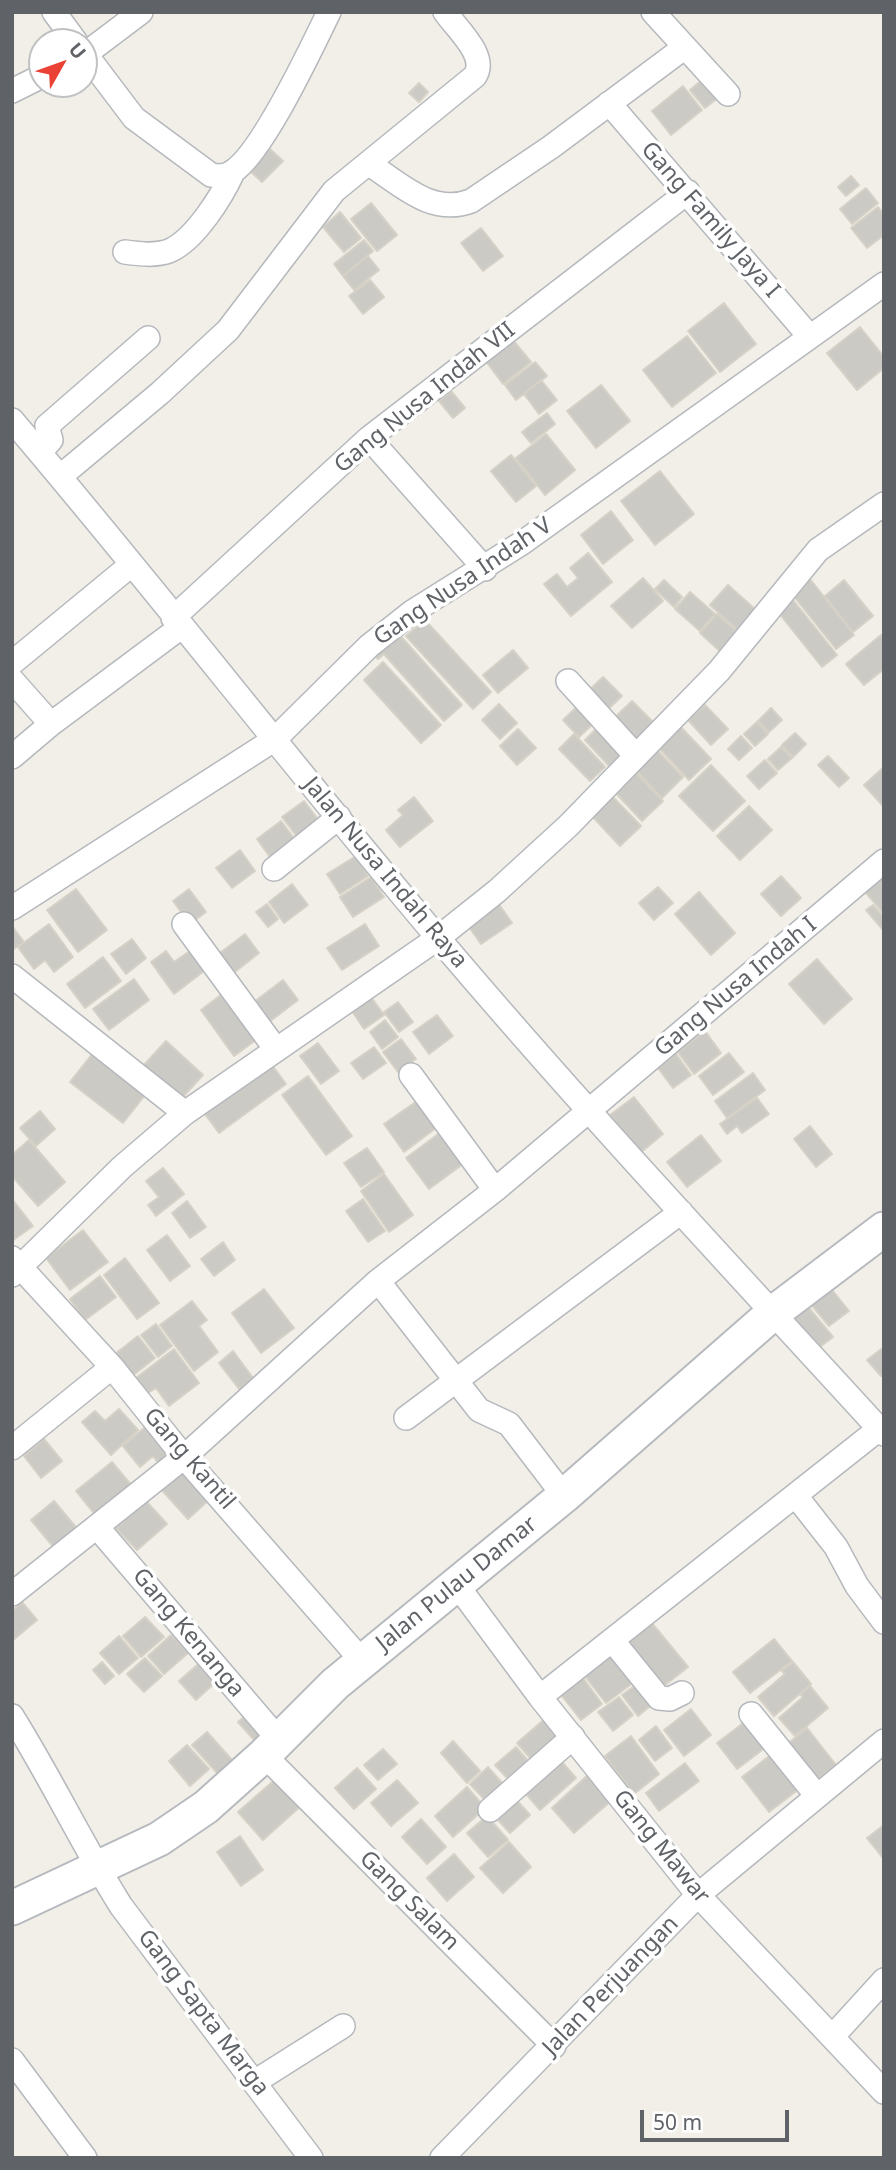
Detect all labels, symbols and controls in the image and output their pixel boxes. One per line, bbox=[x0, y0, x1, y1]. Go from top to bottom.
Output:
north arrow bbox=[28, 28, 98, 98]
text: U bbox=[63, 37, 92, 65]
street label: Gang Family Jaya I bbox=[635, 136, 785, 304]
street label: Gang Nusa Indah VII bbox=[329, 317, 521, 479]
street label: Gang Nusa Indah V bbox=[369, 512, 557, 652]
street label: Jalan Nusa Indah Raya bbox=[297, 772, 473, 974]
street label: Gang Nusa Indah I bbox=[650, 911, 822, 1063]
street label: Gang Kantil bbox=[137, 1403, 241, 1515]
street label: Jalan Pulau Damar bbox=[371, 1511, 543, 1657]
street label: Gang Kenanga bbox=[126, 1563, 250, 1703]
street label: Gang Mawar bbox=[607, 1785, 715, 1909]
street label: Gang Salam bbox=[353, 1845, 465, 1957]
street label: Jalan Perjuangan bbox=[537, 1911, 685, 2061]
street label: Gang Sapta Marga bbox=[132, 1924, 274, 2102]
scale bar bbox=[644, 2096, 793, 2140]
text: 50 m bbox=[653, 2108, 702, 2136]

